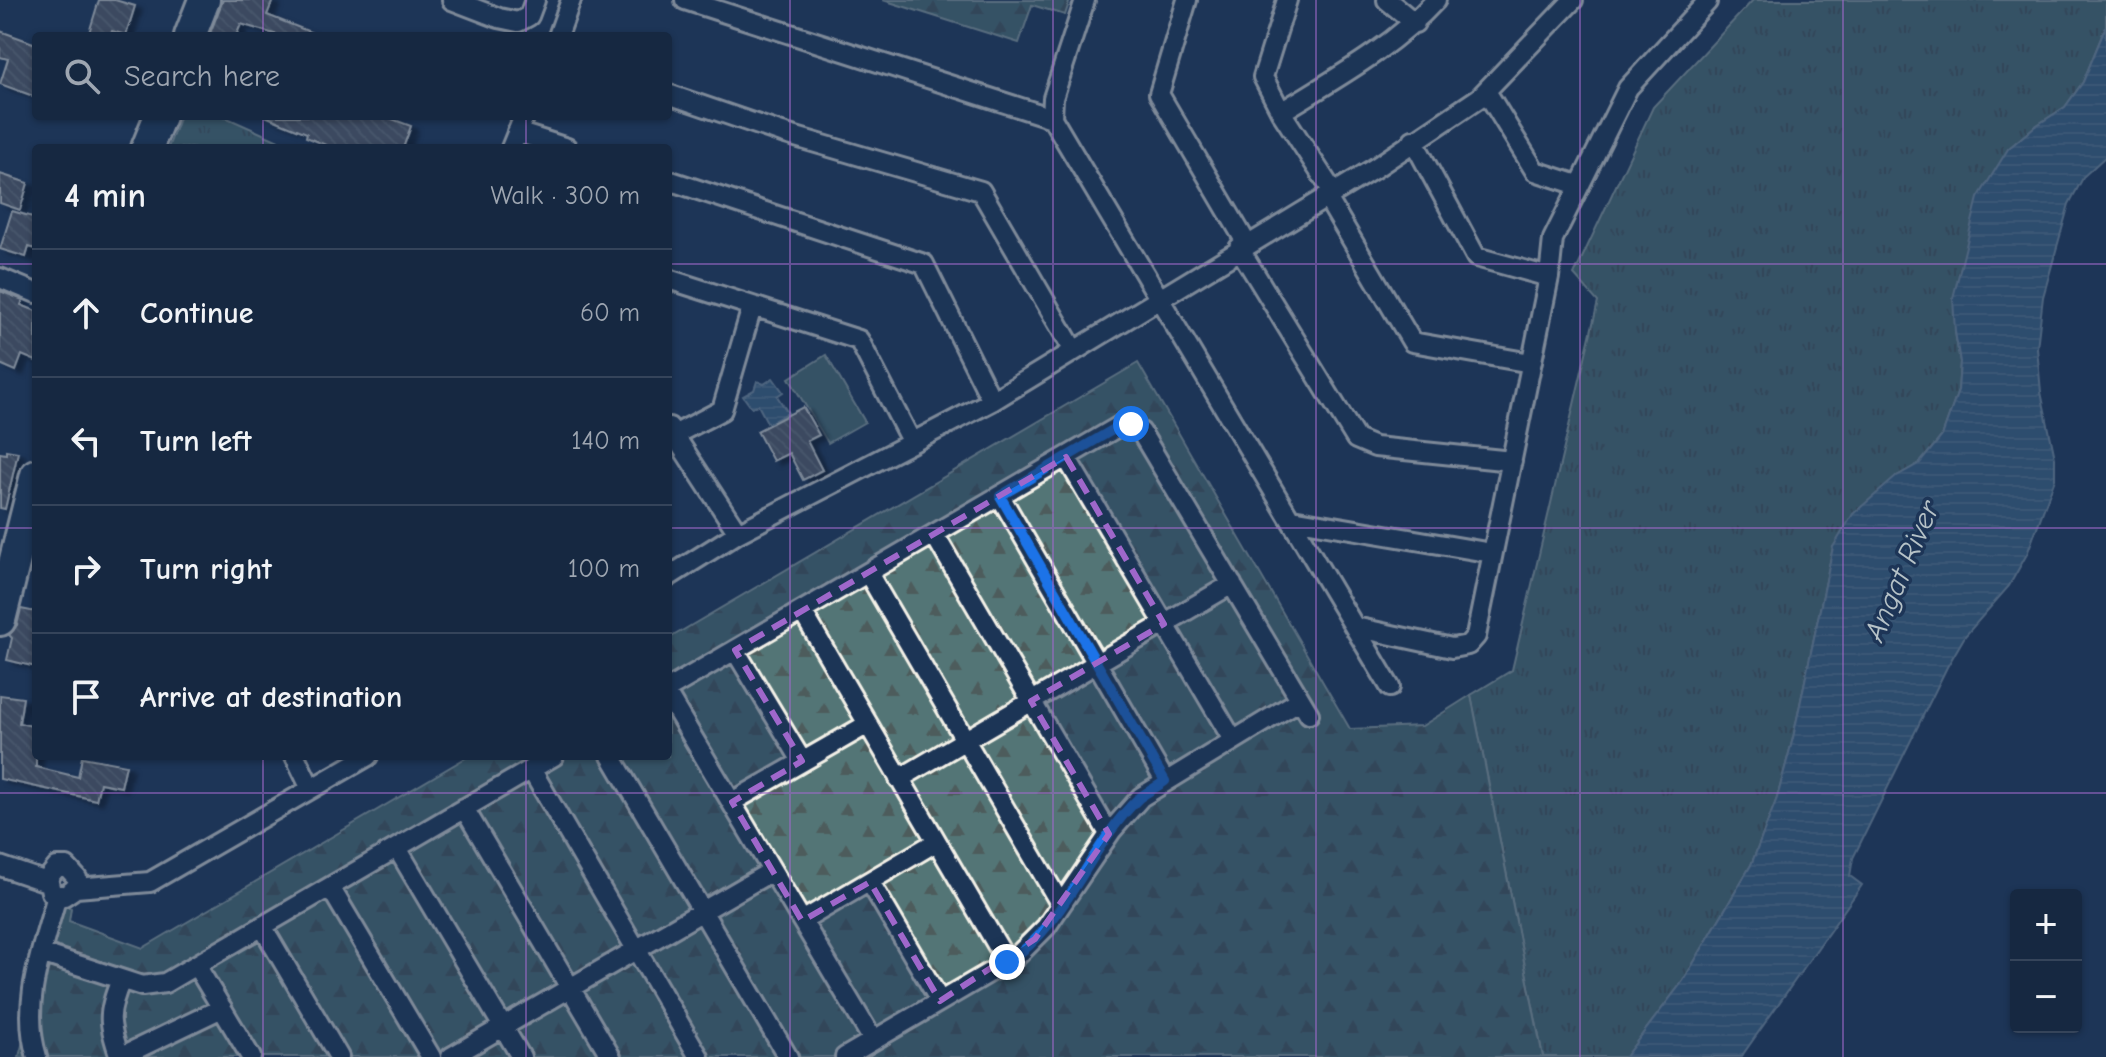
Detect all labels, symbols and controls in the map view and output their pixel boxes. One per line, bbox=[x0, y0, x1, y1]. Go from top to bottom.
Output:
search box bbox=[32, 32, 672, 120]
icon: search bbox=[60, 54, 104, 98]
text: Search here bbox=[124, 59, 280, 94]
text: 4 min bbox=[64, 176, 146, 216]
text: Walk · 300 m bbox=[491, 181, 640, 211]
icon: ahead bbox=[64, 291, 108, 335]
text: Continue bbox=[140, 296, 254, 331]
text: 60 m bbox=[580, 298, 640, 328]
route start bbox=[1113, 406, 1149, 442]
icon: left bbox=[64, 419, 108, 463]
text: Turn left bbox=[140, 424, 252, 459]
text: 140 m bbox=[571, 426, 640, 456]
water label: Angat River bbox=[1856, 495, 1948, 647]
icon: right bbox=[64, 547, 108, 591]
text: Turn right bbox=[140, 552, 272, 587]
text: 100 m bbox=[568, 554, 640, 584]
icon: arrive bbox=[64, 675, 108, 719]
text: Arrive at destination bbox=[140, 680, 402, 715]
map controls bbox=[2010, 889, 2082, 1033]
button: + bbox=[2010, 889, 2082, 961]
route end bbox=[989, 944, 1025, 980]
button: − bbox=[2010, 961, 2082, 1033]

